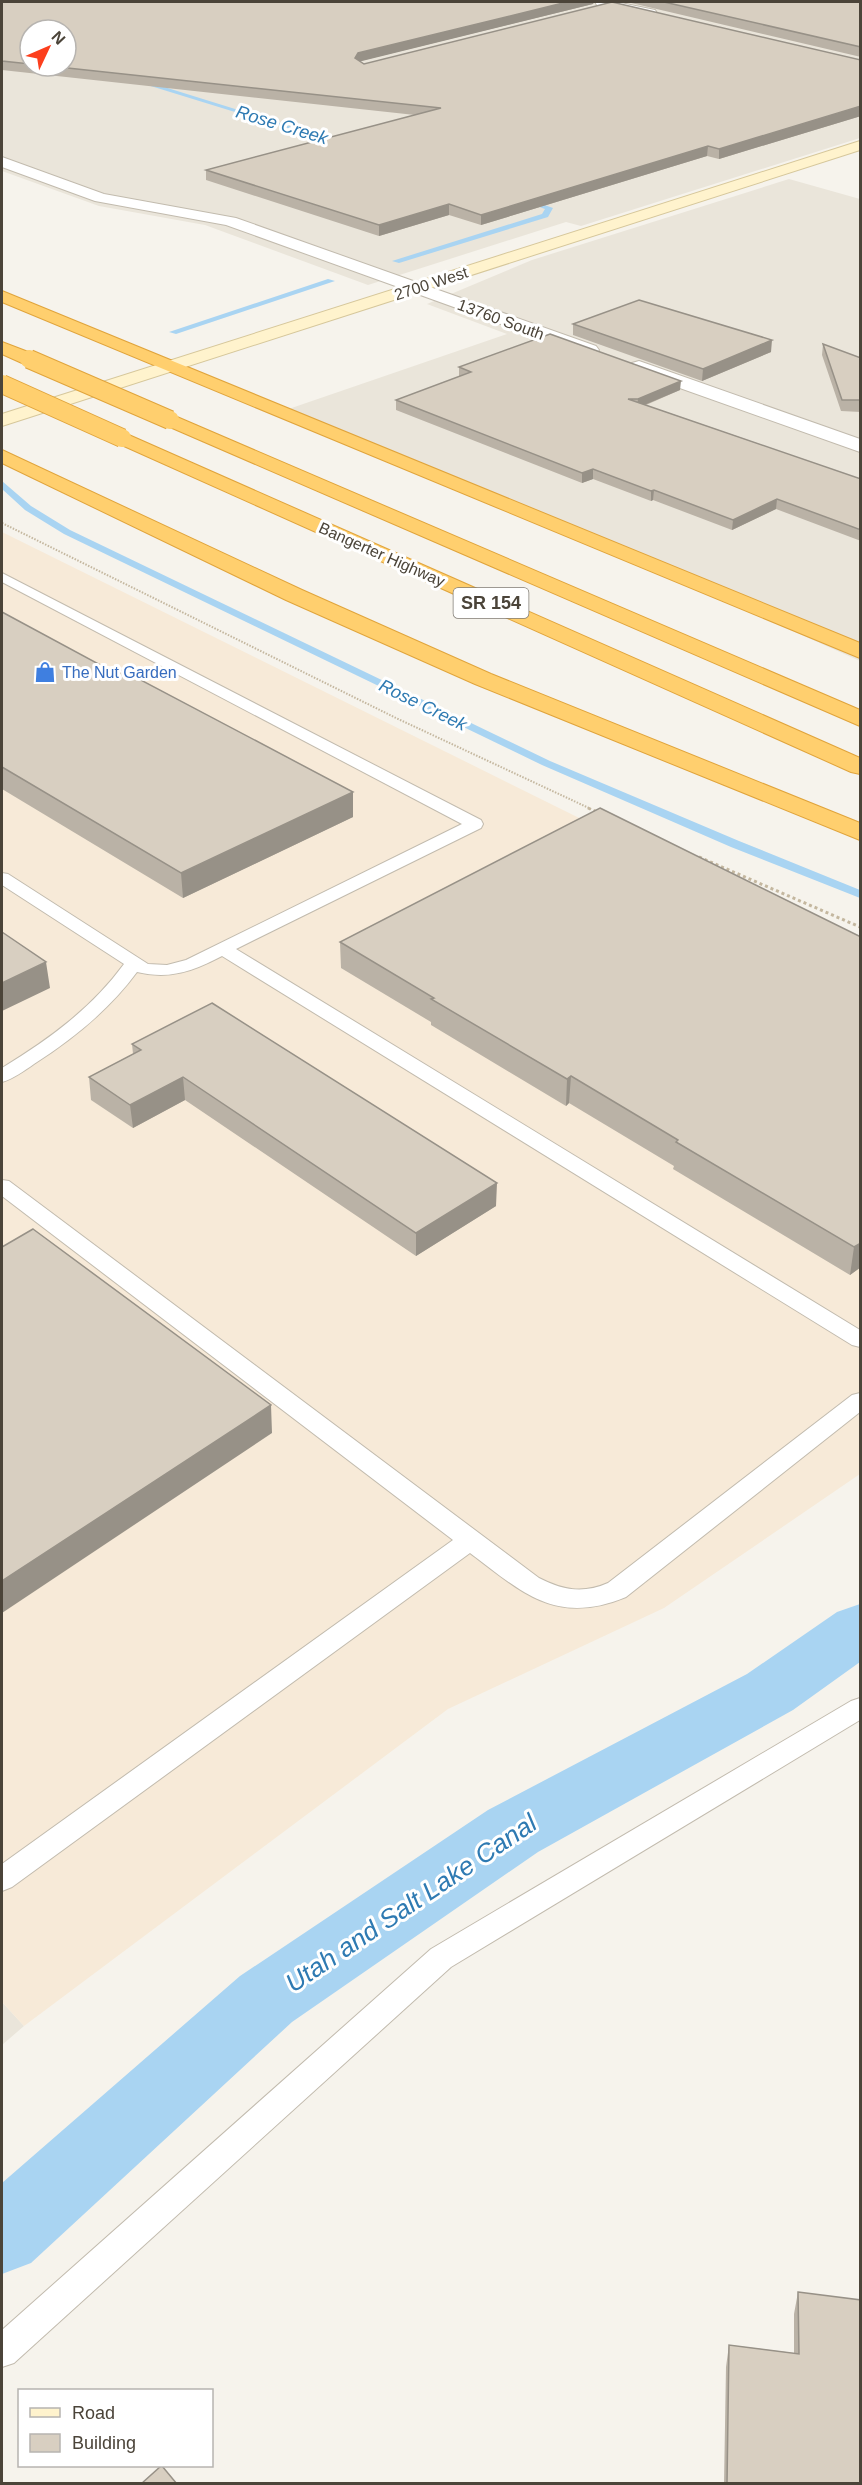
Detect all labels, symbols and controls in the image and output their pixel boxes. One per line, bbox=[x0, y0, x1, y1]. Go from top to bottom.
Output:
north arrow bbox=[18, 18, 78, 78]
text: N bbox=[48, 28, 69, 48]
water label: Rose Creek bbox=[234, 102, 331, 149]
street label: 2700 West bbox=[392, 263, 471, 303]
street label: 13760 South bbox=[455, 296, 546, 343]
street label: Bangerter Highway bbox=[316, 519, 447, 590]
road number: SR 154 bbox=[454, 588, 528, 618]
shop icon: The Nut Garden bbox=[33, 660, 57, 684]
place label: The Nut Garden bbox=[62, 664, 177, 681]
water label: Rose Creek bbox=[376, 675, 471, 735]
water label: Utah and Salt Lake Canal bbox=[280, 1807, 543, 1998]
legend bbox=[18, 2389, 213, 2467]
text: Road bbox=[72, 2403, 115, 2423]
text: Building bbox=[72, 2433, 136, 2453]

